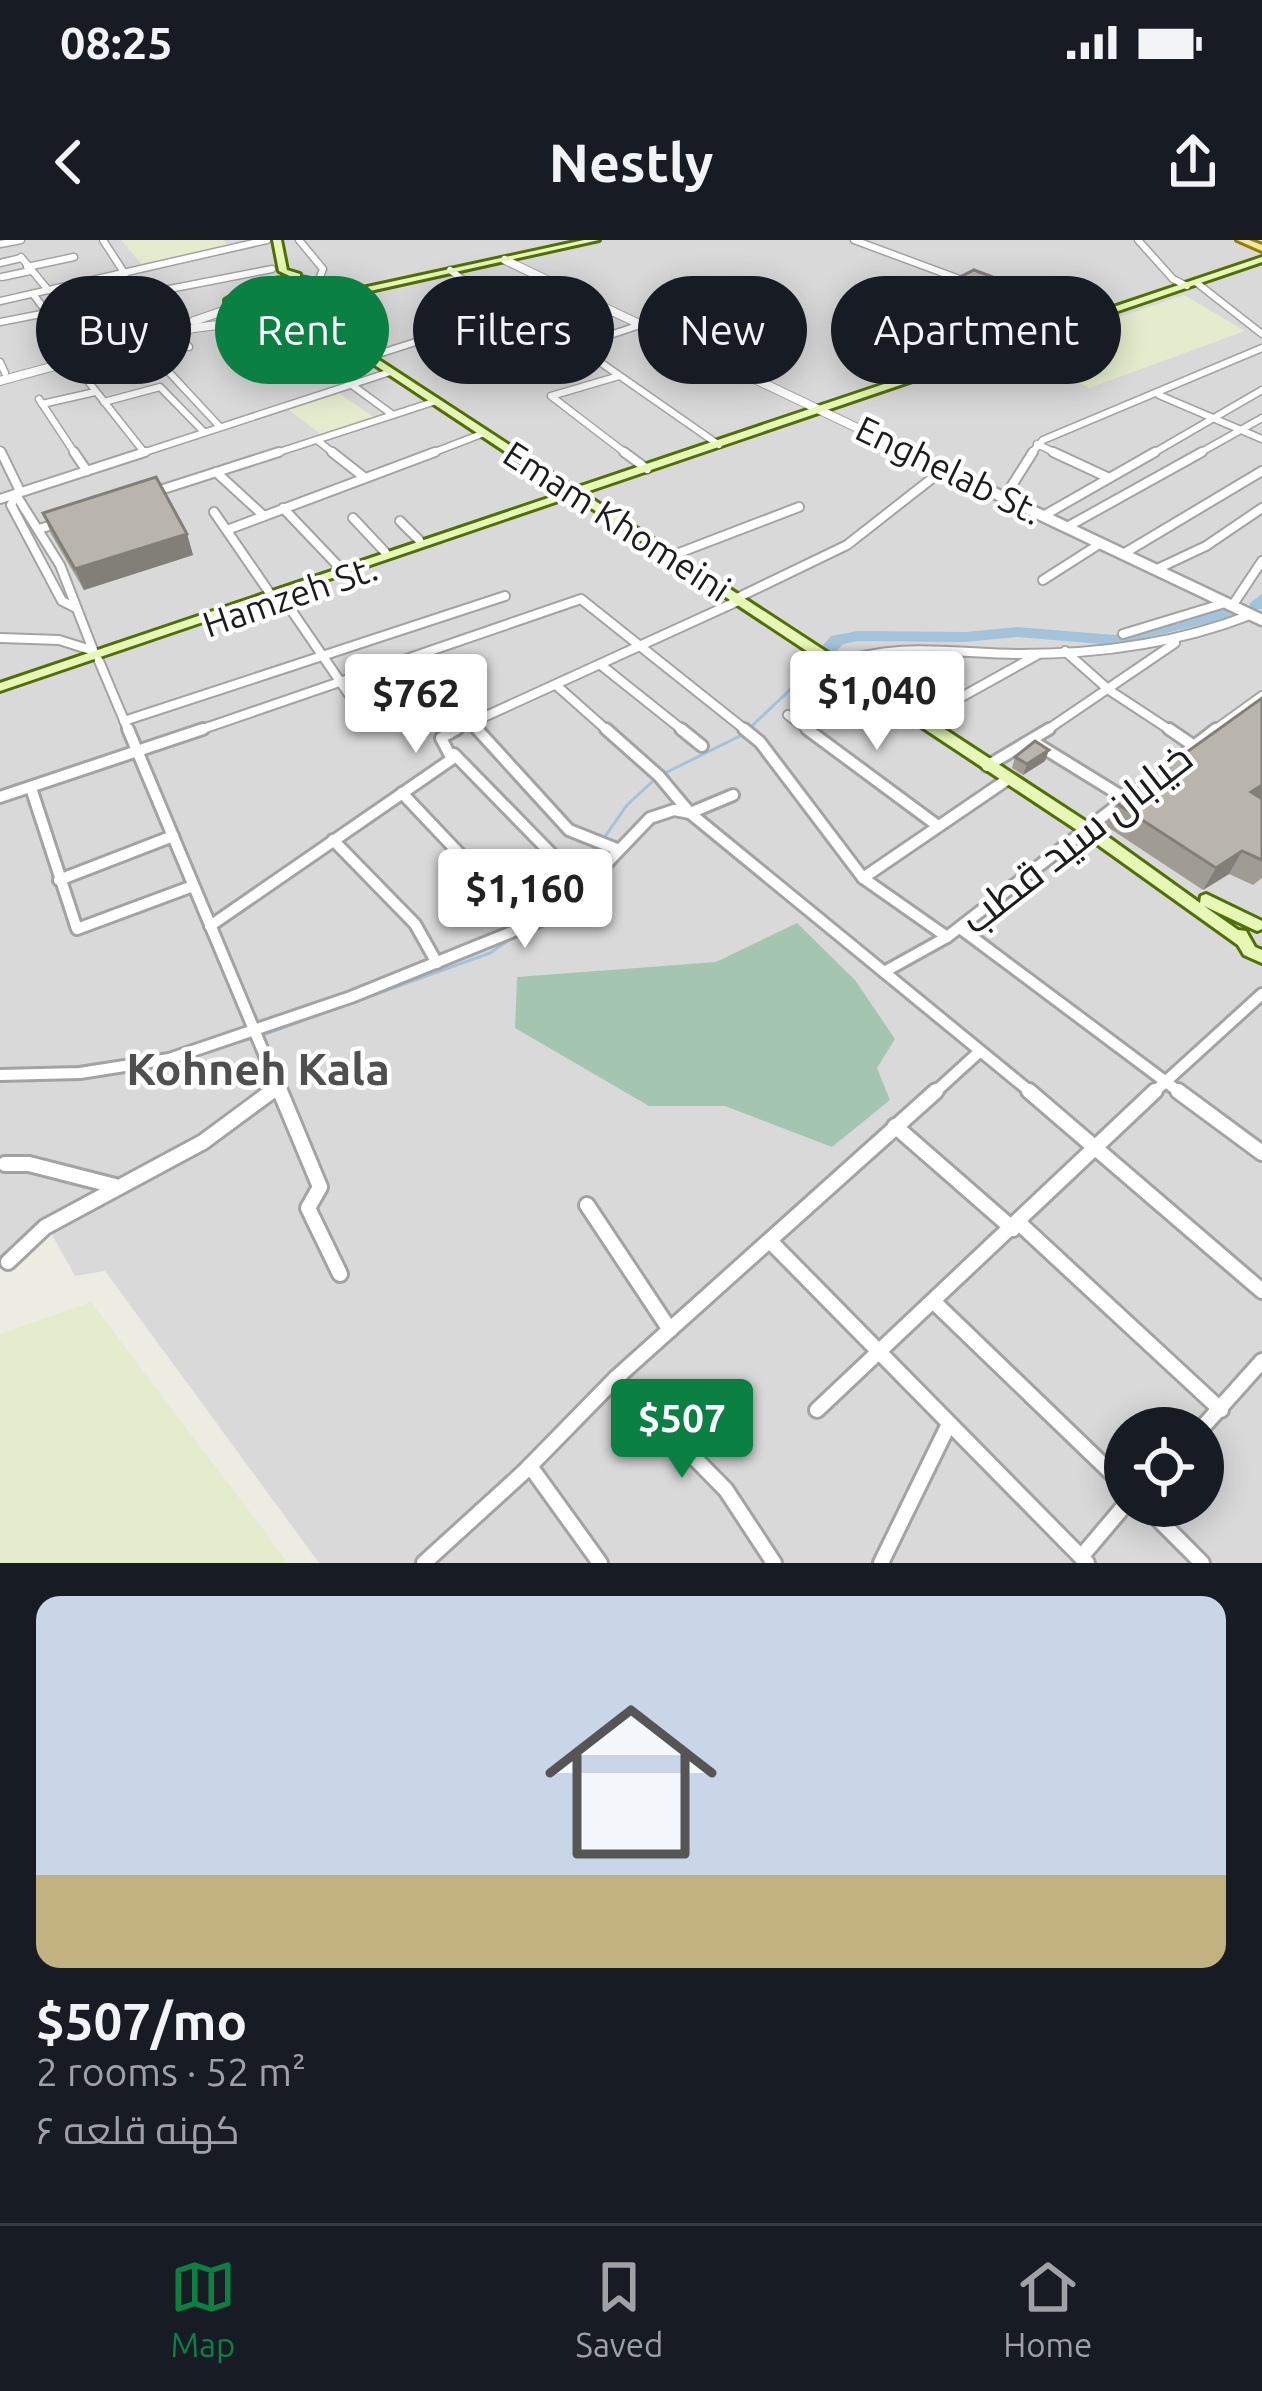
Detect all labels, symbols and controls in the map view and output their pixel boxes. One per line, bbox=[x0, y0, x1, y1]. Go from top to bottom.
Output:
text: 08:25 bbox=[60, 17, 173, 68]
icon: back bbox=[36, 129, 102, 195]
icon: share bbox=[1160, 129, 1226, 195]
text: Nestly bbox=[549, 132, 713, 192]
chip: Buy bbox=[36, 276, 191, 384]
chip: Rent bbox=[215, 276, 389, 384]
chip: Filters bbox=[413, 276, 614, 384]
chip: New bbox=[638, 276, 807, 384]
chip: Apartment bbox=[831, 276, 1121, 384]
street label: Enghelab St. bbox=[850, 407, 1049, 532]
street label: Emam Khomeini bbox=[496, 432, 738, 609]
street label: Hamzeh St. bbox=[197, 547, 382, 645]
pin: $1,040 bbox=[779, 651, 975, 753]
pin: $762 bbox=[345, 654, 487, 756]
text: $1,040 bbox=[817, 668, 937, 711]
text: $762 bbox=[372, 671, 460, 714]
street label: خیابان سید قطب bbox=[951, 733, 1202, 944]
pin: $1,160 bbox=[427, 849, 623, 951]
text: $1,160 bbox=[465, 866, 585, 909]
district label: Kohneh Kala bbox=[126, 1043, 390, 1094]
pin: $507 bbox=[611, 1379, 753, 1481]
text: $507 bbox=[638, 1396, 726, 1439]
map controls bbox=[1104, 1407, 1224, 1527]
button: locate bbox=[1104, 1407, 1224, 1527]
icon: home bbox=[523, 1674, 739, 1890]
text: $507/mo bbox=[36, 1992, 247, 2050]
text: 2 rooms · 52 m² bbox=[36, 2050, 306, 2093]
text: کهنه قلعه ۶ bbox=[36, 2108, 240, 2151]
tab: Map bbox=[170, 2254, 236, 2363]
tab: Saved bbox=[576, 2254, 663, 2363]
tab: Home bbox=[1003, 2254, 1092, 2363]

